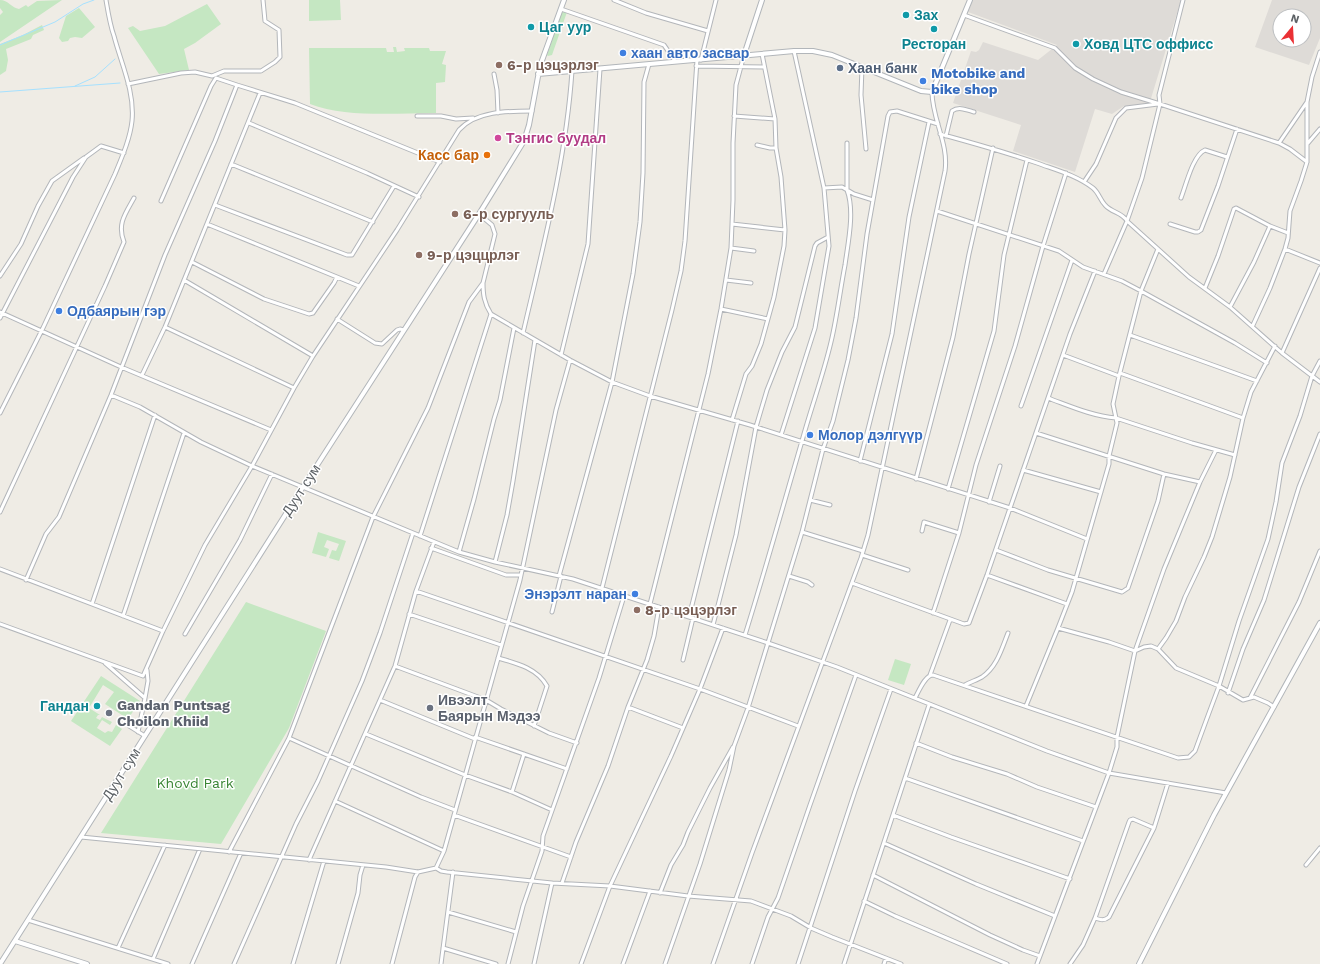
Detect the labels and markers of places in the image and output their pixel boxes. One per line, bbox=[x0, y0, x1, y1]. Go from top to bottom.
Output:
place label: Зах bbox=[914, 7, 939, 23]
marker: Зах bbox=[901, 10, 911, 20]
place label: Цаг уур bbox=[539, 19, 591, 35]
marker: Цаг уур bbox=[526, 22, 536, 32]
marker: Ресторан bbox=[929, 24, 939, 34]
place label: Ресторан bbox=[902, 36, 966, 52]
place label: Ховд ЦТС оффисс bbox=[1084, 36, 1214, 52]
marker: Ховд ЦТС оффисс bbox=[1071, 39, 1081, 49]
place label: хаан авто засвар bbox=[631, 45, 749, 61]
marker: хаан авто засвар bbox=[618, 48, 628, 58]
place label: 6-р цэцэрлэг bbox=[507, 57, 599, 73]
marker: 6-р цэцэрлэг bbox=[494, 60, 504, 70]
place label: Хаан банк bbox=[848, 60, 918, 76]
marker: Хаан банк bbox=[835, 63, 845, 73]
place label: Motobike and bike shop bbox=[931, 65, 1025, 97]
marker: Motobike and bike shop bbox=[918, 76, 928, 86]
place label: Тэнгис буудал bbox=[506, 130, 606, 146]
marker: Тэнгис буудал bbox=[493, 133, 503, 143]
place label: Касс бар bbox=[418, 147, 479, 163]
marker: Касс бар bbox=[482, 150, 492, 160]
place label: 6-р сургууль bbox=[463, 206, 555, 222]
marker: 6-р сургууль bbox=[450, 209, 460, 219]
place label: 9-р цэццрлэг bbox=[427, 247, 520, 263]
marker: 9-р цэццрлэг bbox=[414, 250, 424, 260]
place label: Одбаярын гэр bbox=[67, 303, 166, 319]
marker: Одбаярын гэр bbox=[54, 306, 64, 316]
place label: Молор дэлгүүр bbox=[818, 427, 923, 443]
marker: Молор дэлгүүр bbox=[805, 430, 815, 440]
place label: Энэрэлт наран bbox=[524, 586, 627, 602]
marker: Энэрэлт наран bbox=[630, 589, 640, 599]
place label: 8-р цэцэрлэг bbox=[645, 602, 737, 618]
marker: 8-р цэцэрлэг bbox=[632, 605, 642, 615]
place label: Ивээлт Баярын Мэдээ bbox=[438, 692, 541, 724]
place label: Gandan Puntsag Choilon Khiid bbox=[117, 697, 230, 729]
place label: Гандан bbox=[40, 698, 89, 714]
marker: Гандан bbox=[92, 701, 102, 711]
marker: Ивээлт Баярын Мэдээ bbox=[425, 703, 435, 713]
marker: Gandan Puntsag Choilon Khiid bbox=[104, 708, 114, 718]

